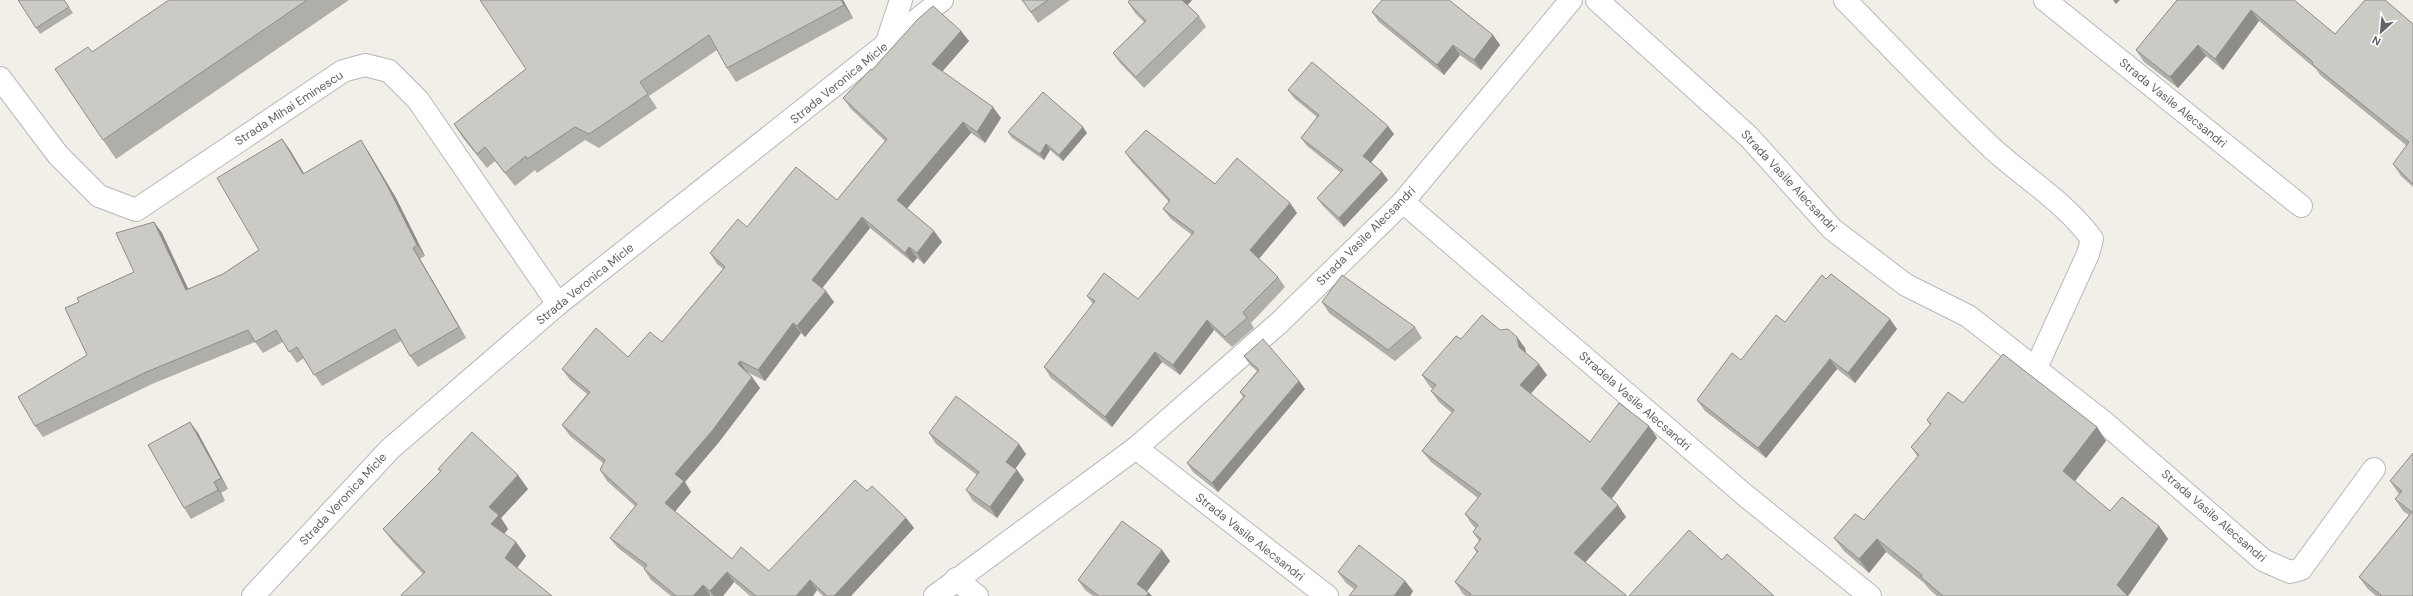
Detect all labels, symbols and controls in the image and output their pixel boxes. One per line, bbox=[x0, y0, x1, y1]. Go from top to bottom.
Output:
north arrow bbox=[2361, 12, 2401, 52]
text: N bbox=[2370, 33, 2383, 49]
street label: Strada Veronica Micle bbox=[787, 39, 891, 127]
street label: Strada Vasile Alecsandri bbox=[2116, 55, 2230, 151]
street label: Strada Mihai Eminescu bbox=[232, 67, 346, 149]
street label: Strada Vasile Alecsandri bbox=[1737, 127, 1841, 236]
street label: Strada Vasile Alecsandri bbox=[1313, 183, 1419, 289]
street label: Strada Veronica Micle bbox=[533, 240, 637, 328]
street label: Stradela Vasile Alecsandri bbox=[1576, 348, 1694, 454]
street label: Strada Veronica Micle bbox=[296, 449, 390, 549]
street label: Strada Vasile Alecsandri bbox=[2158, 466, 2270, 566]
street label: Strada Vasile Alecsandri bbox=[1192, 489, 1308, 585]

